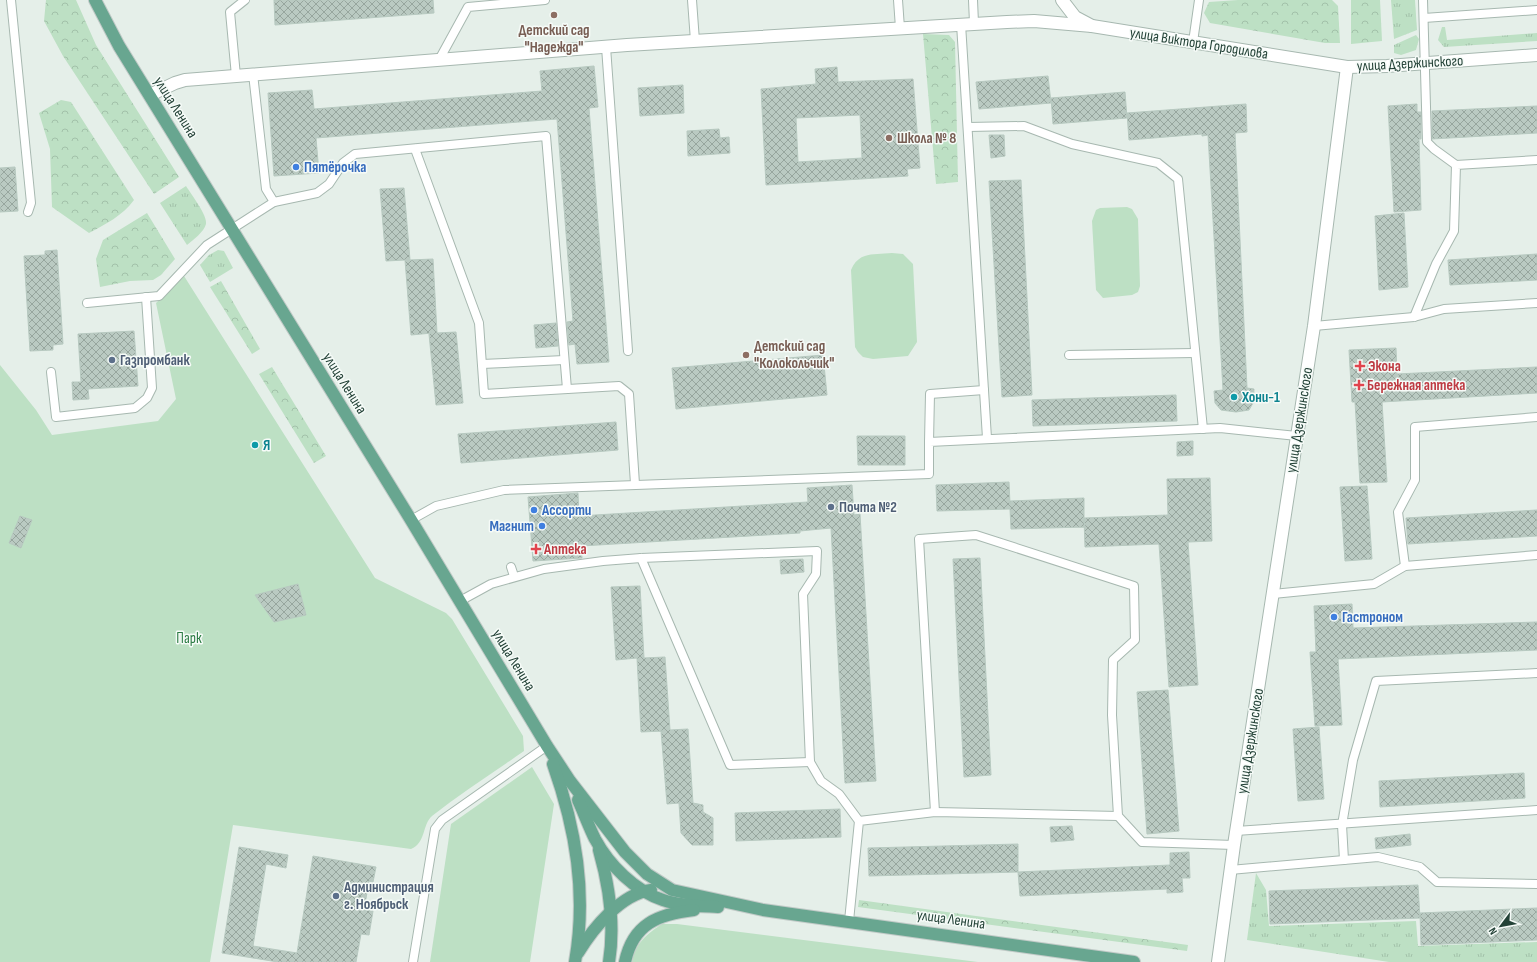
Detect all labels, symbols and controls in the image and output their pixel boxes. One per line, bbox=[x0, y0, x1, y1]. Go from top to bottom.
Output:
marker: Детский сад "Надежда" bbox=[549, 10, 559, 20]
place label: Детский сад "Надежда" bbox=[518, 21, 590, 57]
street label: улица Виктора Городилова bbox=[1128, 23, 1270, 64]
street label: улица Дзержинского bbox=[1356, 51, 1464, 76]
street label: улица Ленина bbox=[149, 73, 202, 142]
place label: Школа № 8 bbox=[897, 129, 956, 148]
marker: Школа № 8 bbox=[884, 133, 894, 143]
place label: Пятёрочка bbox=[304, 158, 366, 177]
marker: Пятёрочка bbox=[291, 162, 301, 172]
place label: Детский сад "Колокольчик" bbox=[754, 337, 834, 373]
street label: улица Ленина bbox=[318, 349, 371, 418]
marker: Детский сад "Колокольчик" bbox=[741, 350, 751, 360]
place label: Газпромбанк bbox=[120, 351, 190, 370]
marker: Газпромбанк bbox=[107, 355, 117, 365]
place label: Экона bbox=[1368, 357, 1401, 376]
marker: Экона bbox=[1355, 361, 1365, 371]
street label: улица Дзержинского bbox=[1282, 366, 1317, 474]
place label: Бережная аптека bbox=[1367, 376, 1465, 395]
marker: Бережная аптека bbox=[1354, 380, 1364, 390]
place label: Хони-1 bbox=[1241, 388, 1280, 407]
marker: Хони-1 bbox=[1229, 392, 1239, 402]
place label: Я bbox=[263, 436, 270, 455]
marker: Я bbox=[250, 440, 260, 450]
place label: Почта №2 bbox=[839, 498, 897, 517]
place label: Ассорти bbox=[541, 501, 591, 520]
marker: Почта №2 bbox=[826, 502, 836, 512]
marker: Ассорти bbox=[529, 505, 539, 515]
place label: Магнит bbox=[489, 517, 534, 536]
marker: Магнит bbox=[537, 521, 547, 531]
place label: Аптека bbox=[543, 540, 587, 559]
marker: Аптека bbox=[531, 544, 541, 554]
place label: Гастроном bbox=[1342, 608, 1403, 627]
marker: Гастроном bbox=[1329, 612, 1339, 622]
street label: улица Ленина bbox=[488, 626, 540, 695]
park label: Парк bbox=[176, 629, 202, 648]
street label: улица Дзержинского bbox=[1233, 687, 1268, 795]
place label: Администрация г. Ноябрьск bbox=[343, 878, 434, 914]
marker: Администрация г. Ноябрьск bbox=[331, 891, 341, 901]
street label: улица Ленина bbox=[916, 905, 987, 934]
north arrow bbox=[1481, 906, 1521, 946]
text: N bbox=[1486, 925, 1500, 937]

